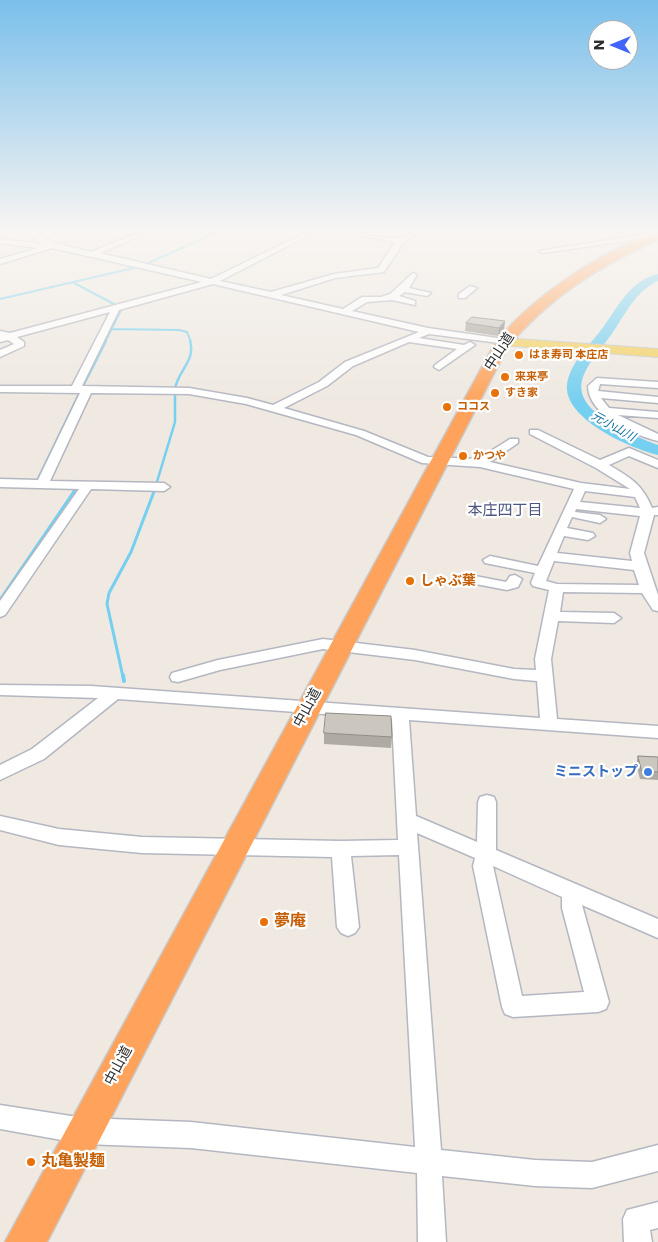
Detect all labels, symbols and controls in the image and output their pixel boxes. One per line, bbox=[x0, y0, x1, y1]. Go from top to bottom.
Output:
north arrow bbox=[588, 20, 638, 70]
text: N bbox=[589, 40, 609, 50]
street label: 中山道 bbox=[482, 330, 518, 374]
place label: はま寿司 本庄店 bbox=[529, 348, 608, 362]
marker: はま寿司 本庄店 bbox=[513, 349, 525, 361]
place label: 来来亭 bbox=[515, 370, 548, 384]
marker: 来来亭 bbox=[499, 371, 511, 383]
place label: すき家 bbox=[505, 386, 538, 400]
marker: すき家 bbox=[489, 387, 501, 399]
place label: ココス bbox=[457, 400, 490, 414]
marker: ココス bbox=[441, 401, 453, 413]
water label: 元小山川 bbox=[589, 409, 637, 445]
place label: かつや bbox=[473, 449, 506, 463]
marker: かつや bbox=[457, 450, 469, 462]
district label: 本庄四丁目 bbox=[468, 502, 542, 520]
place label: しゃぶ葉 bbox=[420, 573, 476, 589]
marker: しゃぶ葉 bbox=[404, 575, 416, 587]
street label: 中山道 bbox=[291, 686, 325, 730]
place label: ミニストップ bbox=[554, 764, 638, 780]
marker: ミニストップ bbox=[642, 766, 654, 778]
place label: 夢庵 bbox=[274, 912, 306, 932]
marker: 夢庵 bbox=[258, 916, 270, 928]
street label: 中山道 bbox=[102, 1044, 136, 1088]
place label: 丸亀製麺 bbox=[41, 1152, 105, 1172]
marker: 丸亀製麺 bbox=[25, 1156, 37, 1168]

